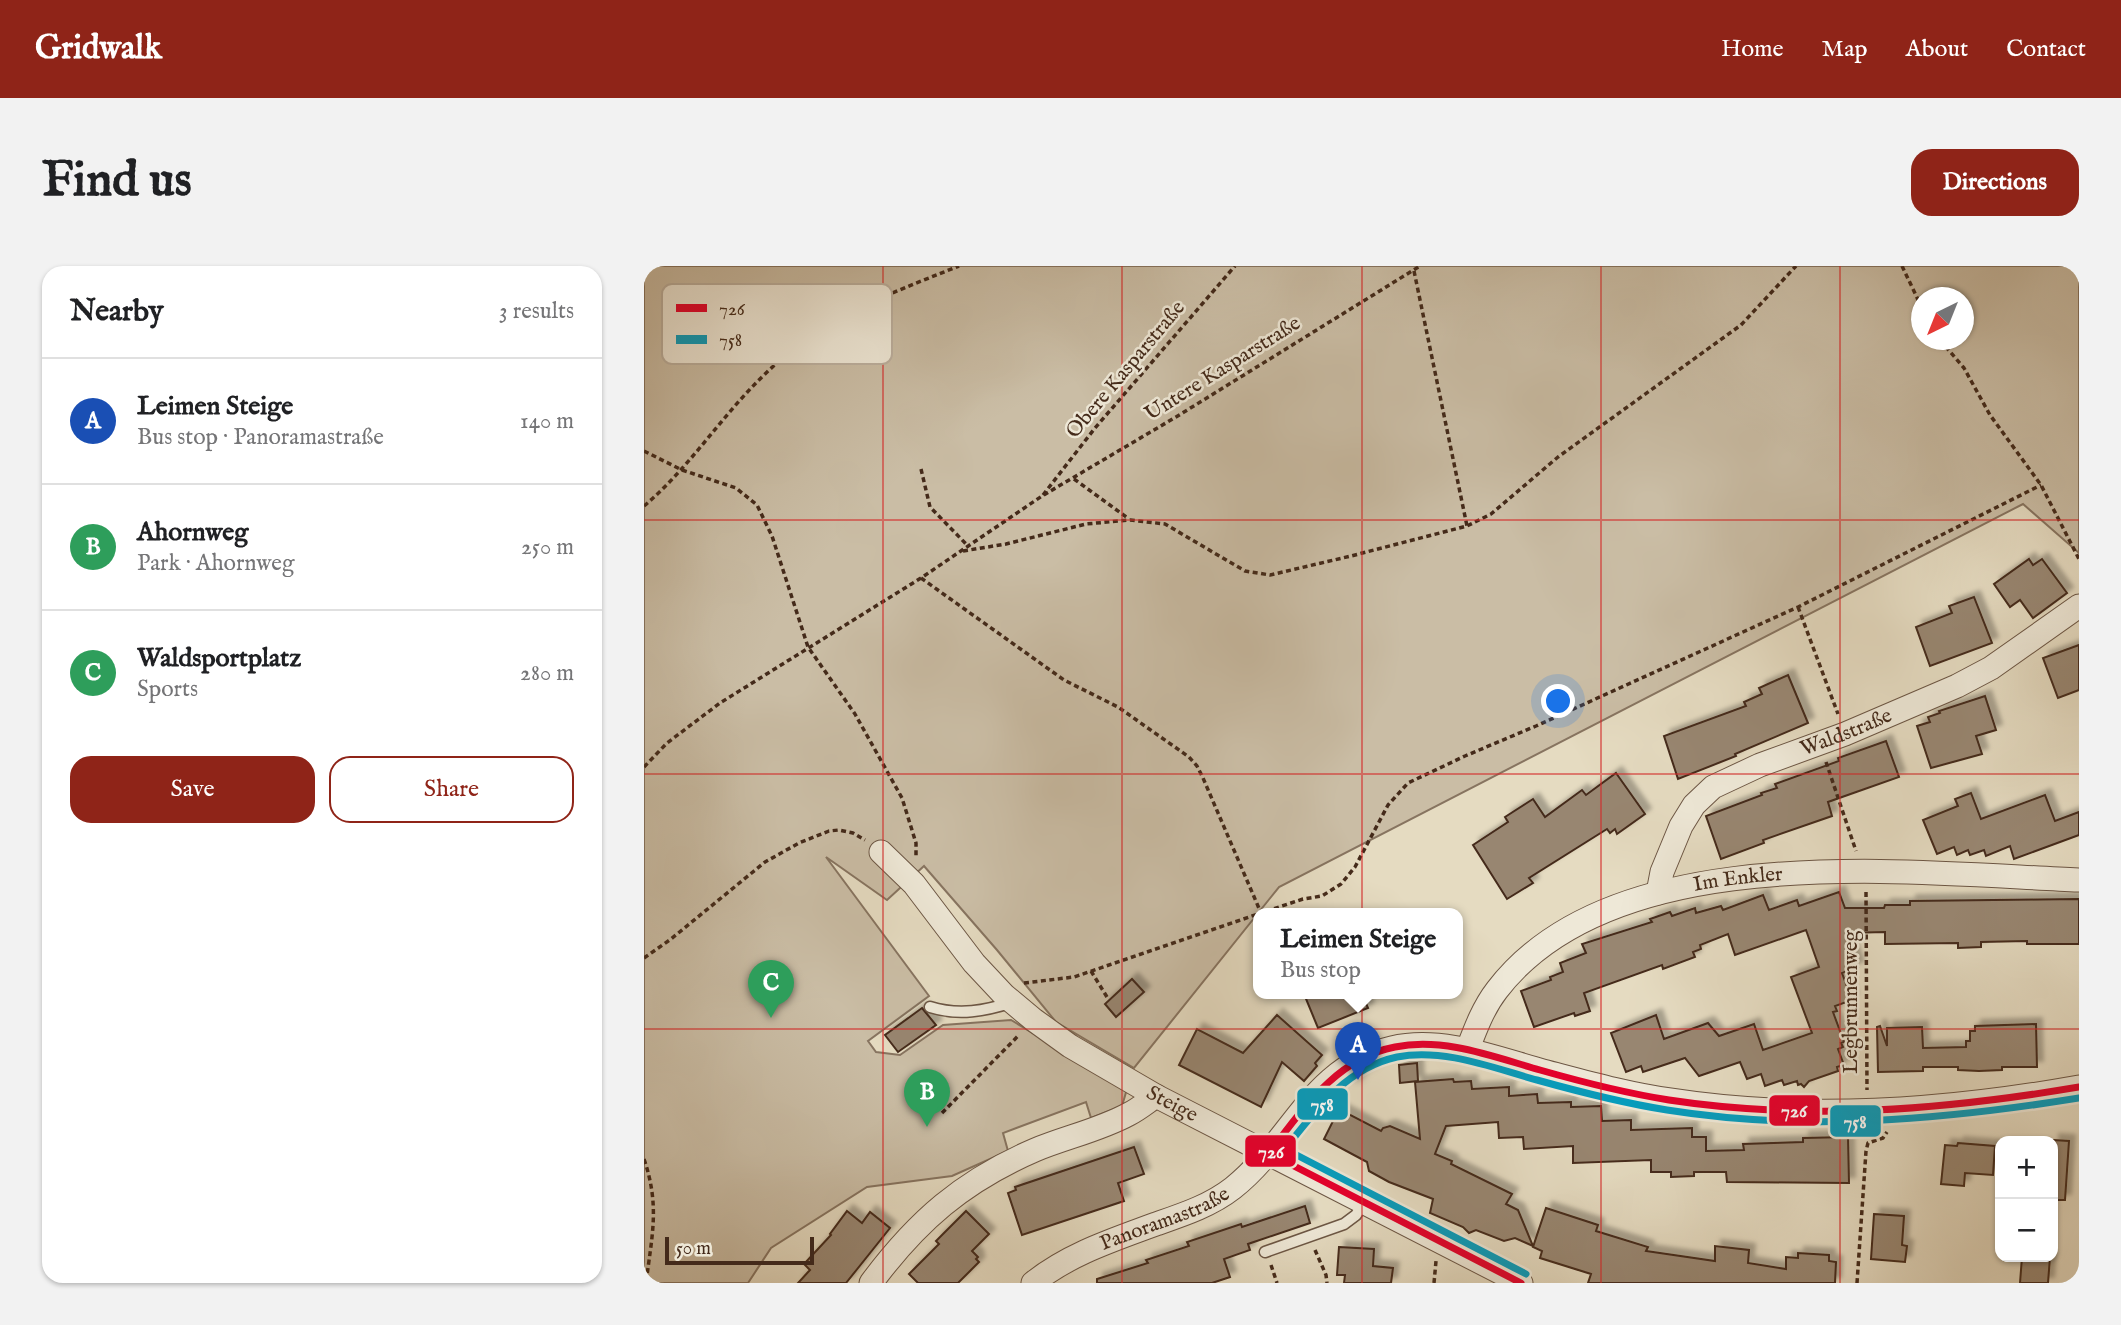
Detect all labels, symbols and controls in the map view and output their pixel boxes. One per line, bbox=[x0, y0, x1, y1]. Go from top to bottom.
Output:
text: Gridwalk bbox=[35, 28, 162, 70]
text: Home bbox=[1721, 34, 1784, 65]
text: Map bbox=[1822, 34, 1868, 65]
text: About bbox=[1906, 34, 1968, 65]
text: Contact bbox=[2006, 34, 2086, 65]
button: Directions bbox=[1911, 149, 2079, 216]
text: Find us bbox=[42, 151, 192, 213]
legend bbox=[662, 284, 892, 364]
north arrow bbox=[1911, 287, 1974, 350]
text: Nearby bbox=[70, 293, 163, 331]
street label: Obere Kasparstraße bbox=[1060, 295, 1192, 445]
text: 3 results bbox=[499, 297, 574, 326]
text: 726 bbox=[719, 298, 746, 322]
street label: Untere Kasparstraße bbox=[1140, 310, 1306, 428]
text: 758 bbox=[719, 329, 742, 353]
text: Leimen Steige bbox=[137, 390, 293, 423]
text: A bbox=[85, 407, 101, 436]
text: 140 m bbox=[520, 407, 574, 436]
text: Bus stop · Panoramastraße bbox=[137, 423, 384, 452]
text: Ahornweg bbox=[137, 516, 248, 549]
text: B bbox=[85, 533, 101, 562]
text: 250 m bbox=[521, 533, 574, 562]
text: Park · Ahornweg bbox=[137, 549, 294, 578]
text: Waldsportplatz bbox=[137, 642, 301, 675]
text: C bbox=[85, 659, 101, 688]
text: 280 m bbox=[520, 659, 574, 688]
text: Sports bbox=[137, 675, 198, 704]
your location bbox=[1541, 684, 1575, 718]
street label: Waldstraße bbox=[1797, 702, 1896, 763]
button: Save bbox=[70, 756, 315, 823]
button: Share bbox=[329, 756, 574, 823]
street label: Im Enkler bbox=[1691, 860, 1784, 898]
popup bbox=[1253, 908, 1463, 999]
text: Leimen Steige bbox=[1280, 923, 1436, 956]
street label: Legbrunnenweg bbox=[1838, 930, 1865, 1074]
text: Bus stop bbox=[1280, 956, 1361, 985]
pin: C bbox=[748, 960, 794, 1018]
pin: A bbox=[1335, 1022, 1381, 1080]
pin: B bbox=[904, 1069, 950, 1127]
street label: Steige bbox=[1141, 1080, 1203, 1129]
line badge: 758 bbox=[1296, 1087, 1349, 1121]
text: 758 bbox=[1310, 1094, 1334, 1118]
line badge: 726 bbox=[1768, 1094, 1821, 1127]
text: 726 bbox=[1781, 1100, 1808, 1124]
line badge: 758 bbox=[1829, 1104, 1882, 1138]
text: 758 bbox=[1843, 1111, 1867, 1135]
line badge: 726 bbox=[1244, 1134, 1297, 1168]
map controls bbox=[1995, 1136, 2058, 1262]
button: + bbox=[1995, 1136, 2058, 1199]
text: 726 bbox=[1258, 1141, 1285, 1165]
street label: Panoramastraße bbox=[1096, 1181, 1235, 1257]
button: − bbox=[1995, 1199, 2058, 1262]
scale bar bbox=[665, 1234, 814, 1266]
text: 50 m bbox=[676, 1237, 711, 1261]

